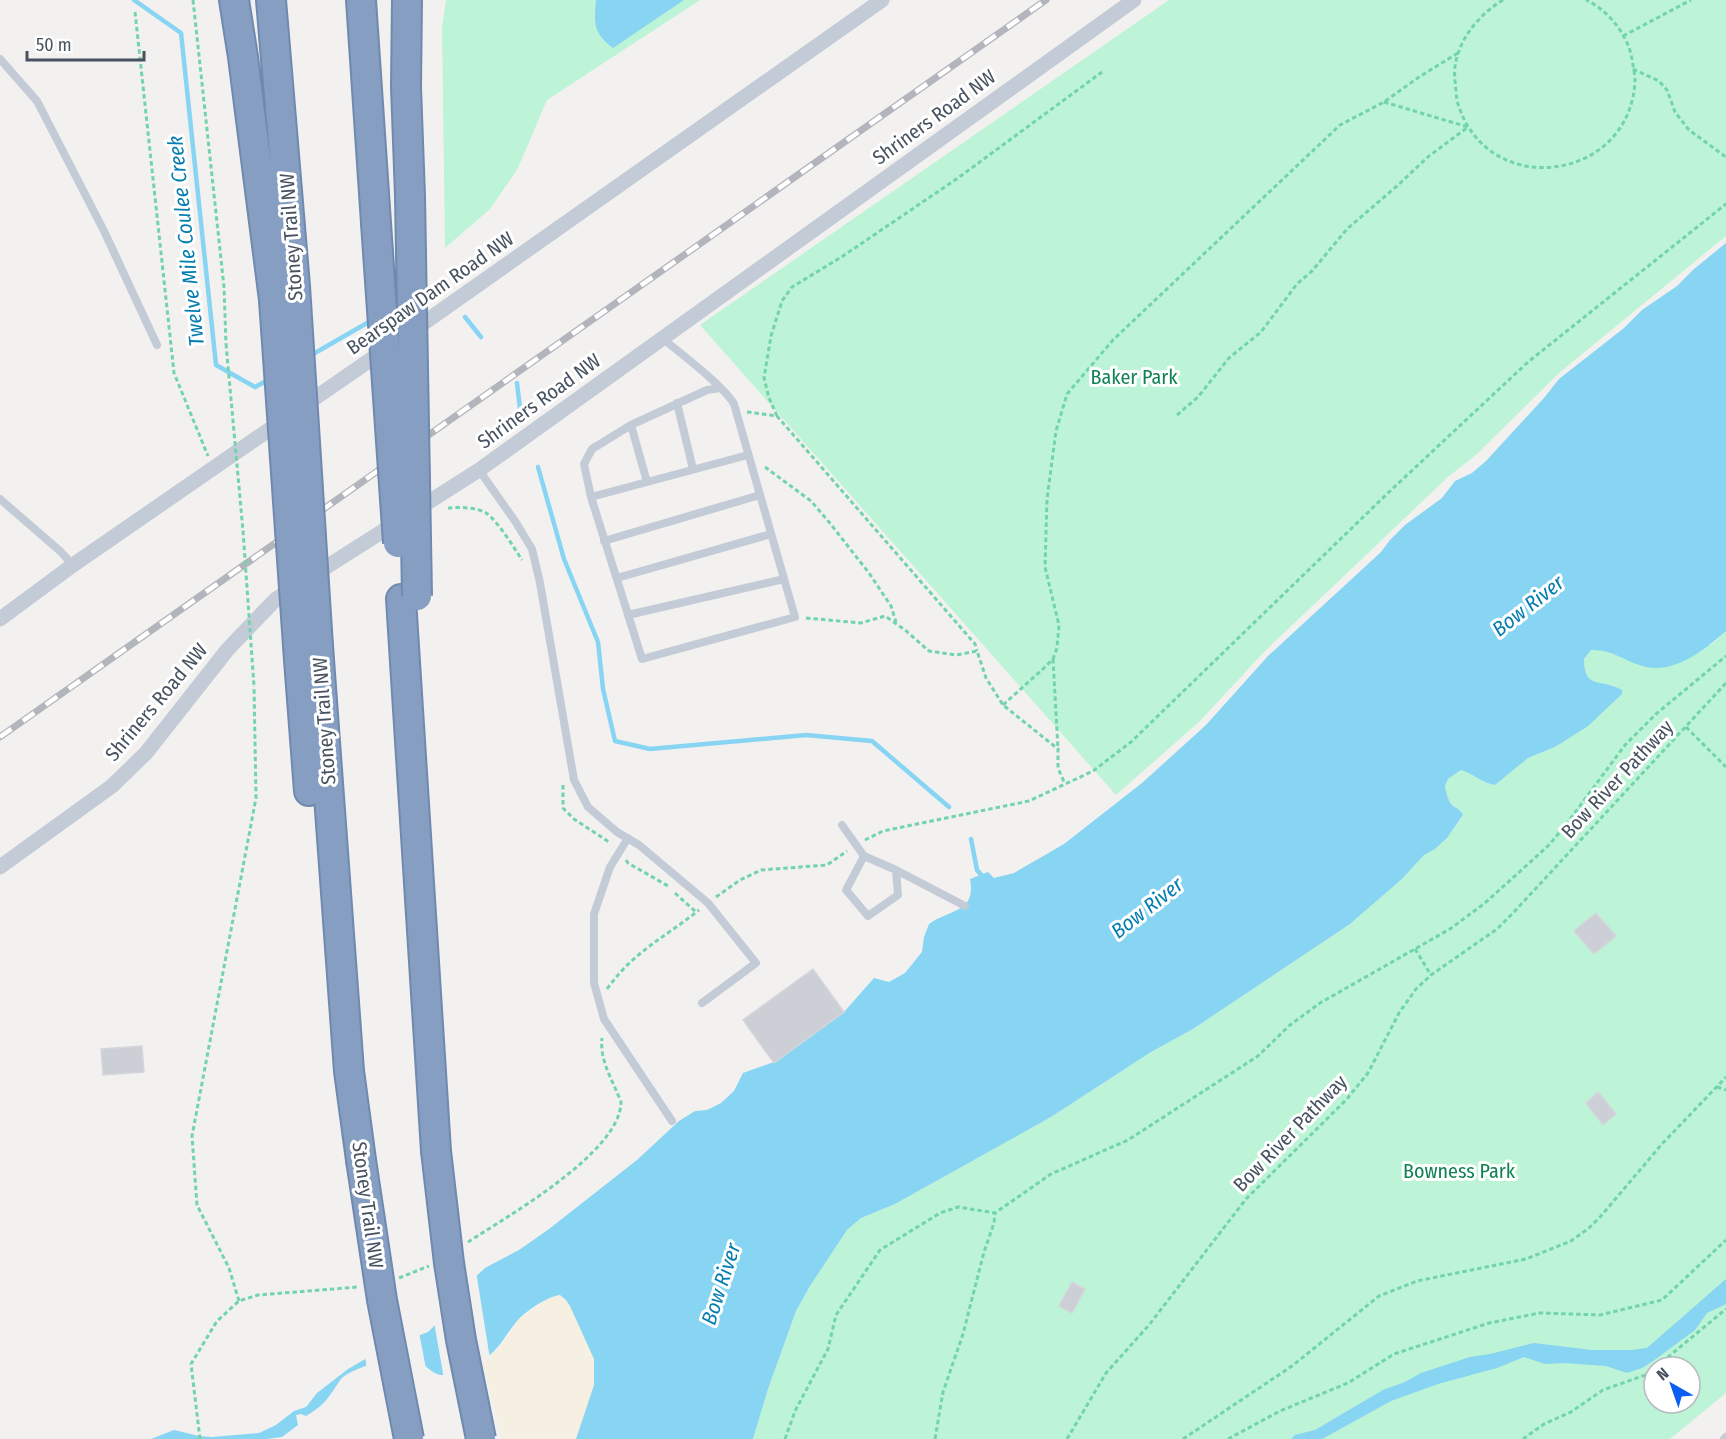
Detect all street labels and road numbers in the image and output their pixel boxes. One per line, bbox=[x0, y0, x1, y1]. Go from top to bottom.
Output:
street label: Shriners Road NW bbox=[868, 64, 1000, 170]
street label: Stoney Trail NW bbox=[275, 173, 307, 301]
street label: Bearspaw Dam Road NW bbox=[342, 226, 518, 360]
street label: Shriners Road NW bbox=[473, 348, 605, 454]
street label: Shriners Road NW bbox=[100, 638, 212, 766]
street label: Stoney Trail NW bbox=[308, 657, 340, 785]
street label: Bow River Pathway bbox=[1556, 715, 1678, 843]
street label: Bow River Pathway bbox=[1228, 1070, 1352, 1196]
street label: Stoney Trail NW bbox=[347, 1140, 389, 1270]

